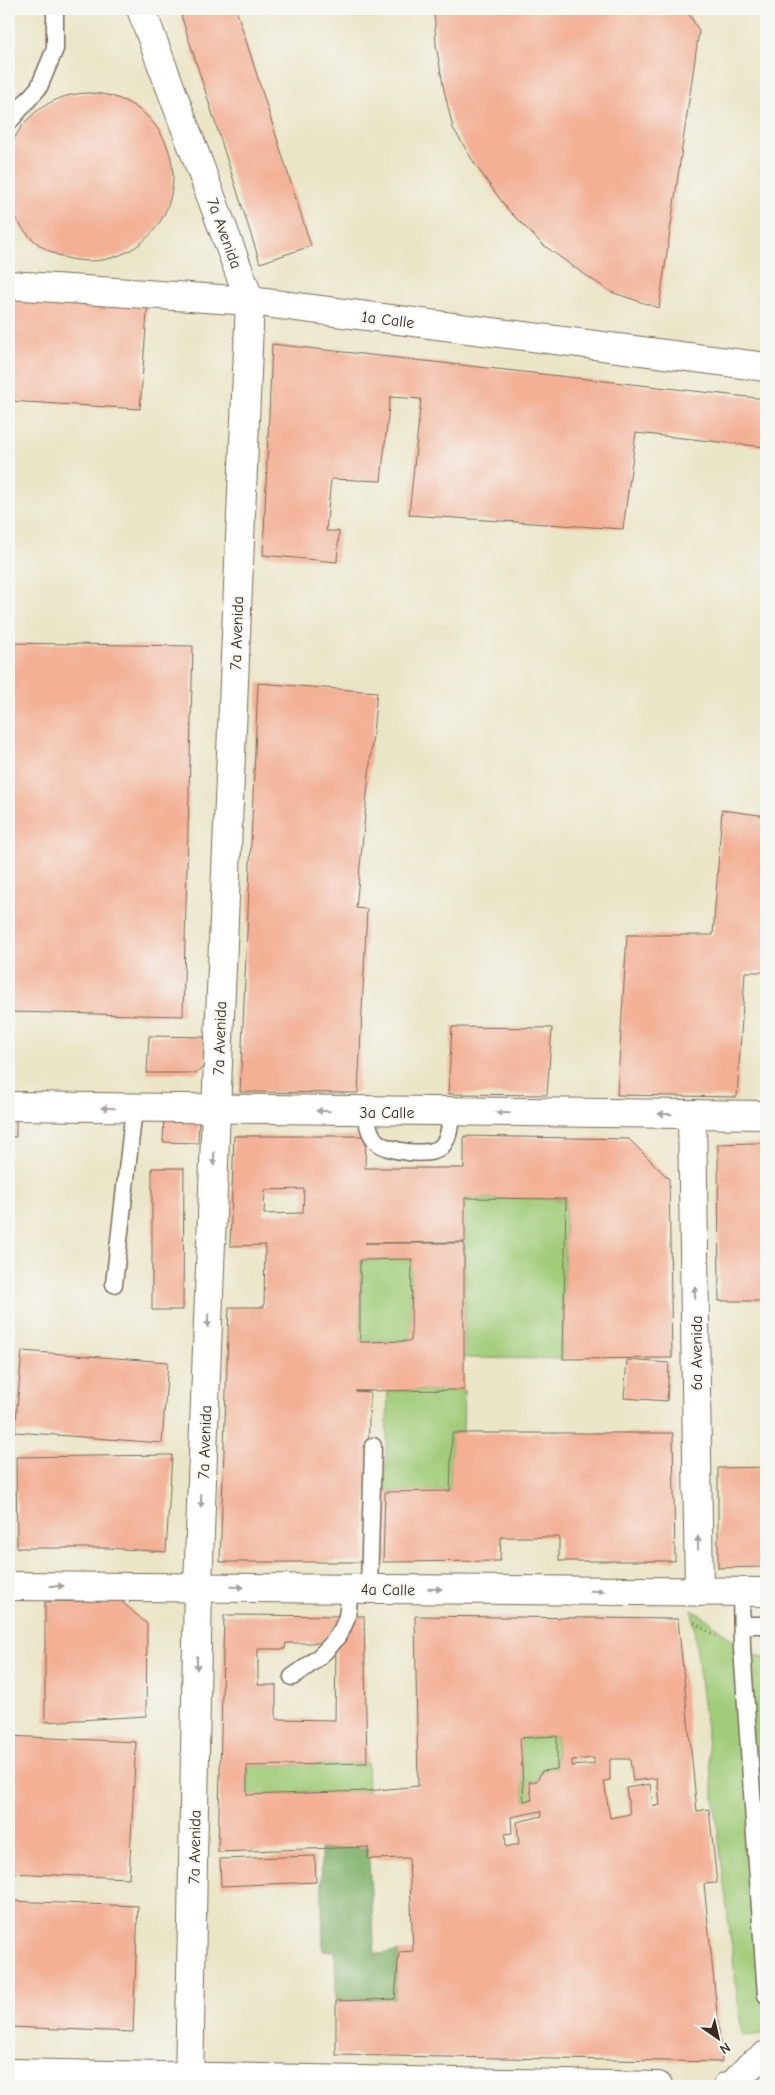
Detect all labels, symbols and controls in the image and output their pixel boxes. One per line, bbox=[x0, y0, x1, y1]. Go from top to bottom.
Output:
street label: 7a Avenida bbox=[203, 195, 245, 271]
street label: 1a Calle bbox=[360, 308, 415, 332]
street label: 7a Avenida bbox=[227, 596, 247, 670]
street label: 7a Avenida bbox=[210, 1001, 230, 1075]
one-way arrow bbox=[99, 1104, 115, 1112]
street label: 3a Calle bbox=[360, 1104, 414, 1122]
one-way arrow bbox=[314, 1107, 330, 1115]
one-way arrow bbox=[494, 1109, 510, 1117]
one-way arrow bbox=[657, 1110, 673, 1118]
one-way arrow bbox=[210, 1151, 218, 1167]
one-way arrow bbox=[691, 1285, 699, 1301]
one-way arrow bbox=[204, 1313, 212, 1329]
street label: 6a Avenida bbox=[688, 1315, 706, 1391]
street label: 7a Avenida bbox=[195, 1405, 215, 1479]
one-way arrow bbox=[197, 1493, 205, 1509]
one-way arrow bbox=[694, 1535, 702, 1551]
street label: 4a Calle bbox=[361, 1581, 415, 1599]
one-way arrow bbox=[50, 1582, 66, 1590]
one-way arrow bbox=[230, 1583, 246, 1591]
one-way arrow bbox=[427, 1585, 443, 1593]
one-way arrow bbox=[590, 1587, 606, 1595]
one-way arrow bbox=[193, 1656, 201, 1672]
street label: 7a Avenida bbox=[185, 1810, 205, 1884]
north arrow bbox=[692, 2012, 742, 2062]
text: N bbox=[716, 2039, 734, 2058]

